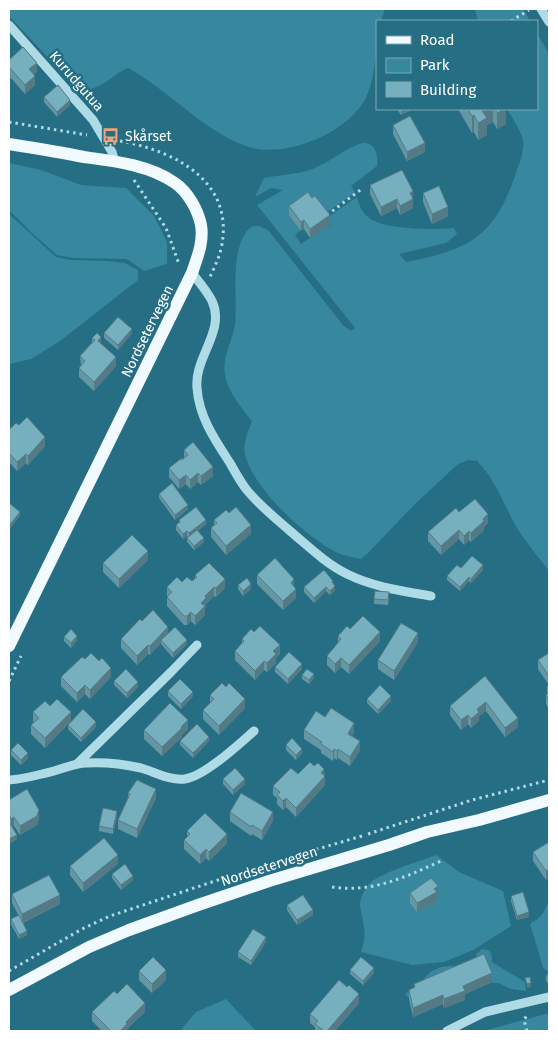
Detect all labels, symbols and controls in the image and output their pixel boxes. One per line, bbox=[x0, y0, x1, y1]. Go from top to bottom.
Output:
legend bbox=[376, 20, 538, 110]
text: Road bbox=[420, 31, 455, 49]
street label: Kurudgutua bbox=[46, 48, 107, 115]
text: Park bbox=[420, 56, 450, 74]
text: Building bbox=[420, 81, 476, 99]
bus stop icon: Skårset bbox=[101, 126, 121, 146]
place label: Skårset bbox=[125, 128, 173, 145]
street label: Nordsetervegen bbox=[118, 282, 177, 380]
street label: Nordsetervegen bbox=[219, 843, 320, 890]

